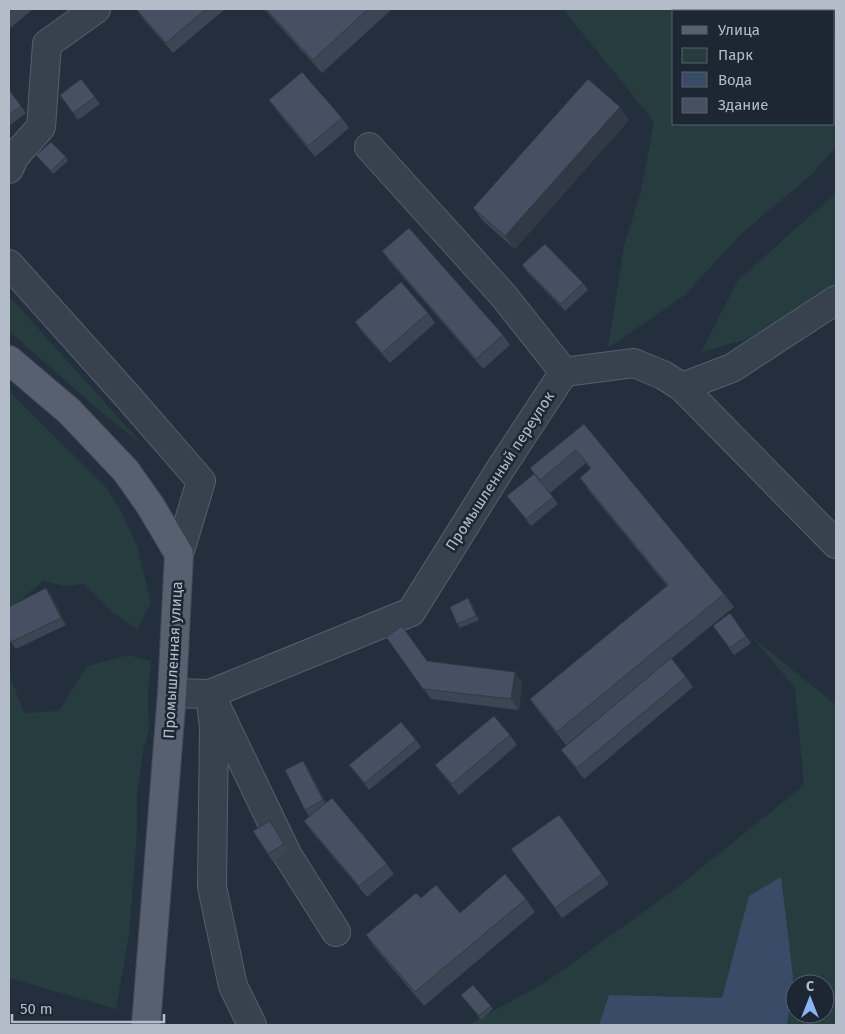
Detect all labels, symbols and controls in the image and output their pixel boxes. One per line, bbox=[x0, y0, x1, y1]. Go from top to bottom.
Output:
legend bbox=[672, 10, 835, 125]
text: Улица bbox=[718, 21, 760, 39]
text: Парк bbox=[718, 46, 753, 64]
text: Вода bbox=[718, 71, 752, 89]
text: Здание bbox=[718, 96, 768, 114]
street label: Промышленный переулок bbox=[442, 388, 558, 554]
street label: Промышленная улица bbox=[160, 581, 186, 739]
north arrow bbox=[785, 974, 835, 1024]
text: С bbox=[806, 978, 814, 995]
scale bar bbox=[12, 992, 165, 1024]
text: 50 m bbox=[20, 1000, 53, 1018]

